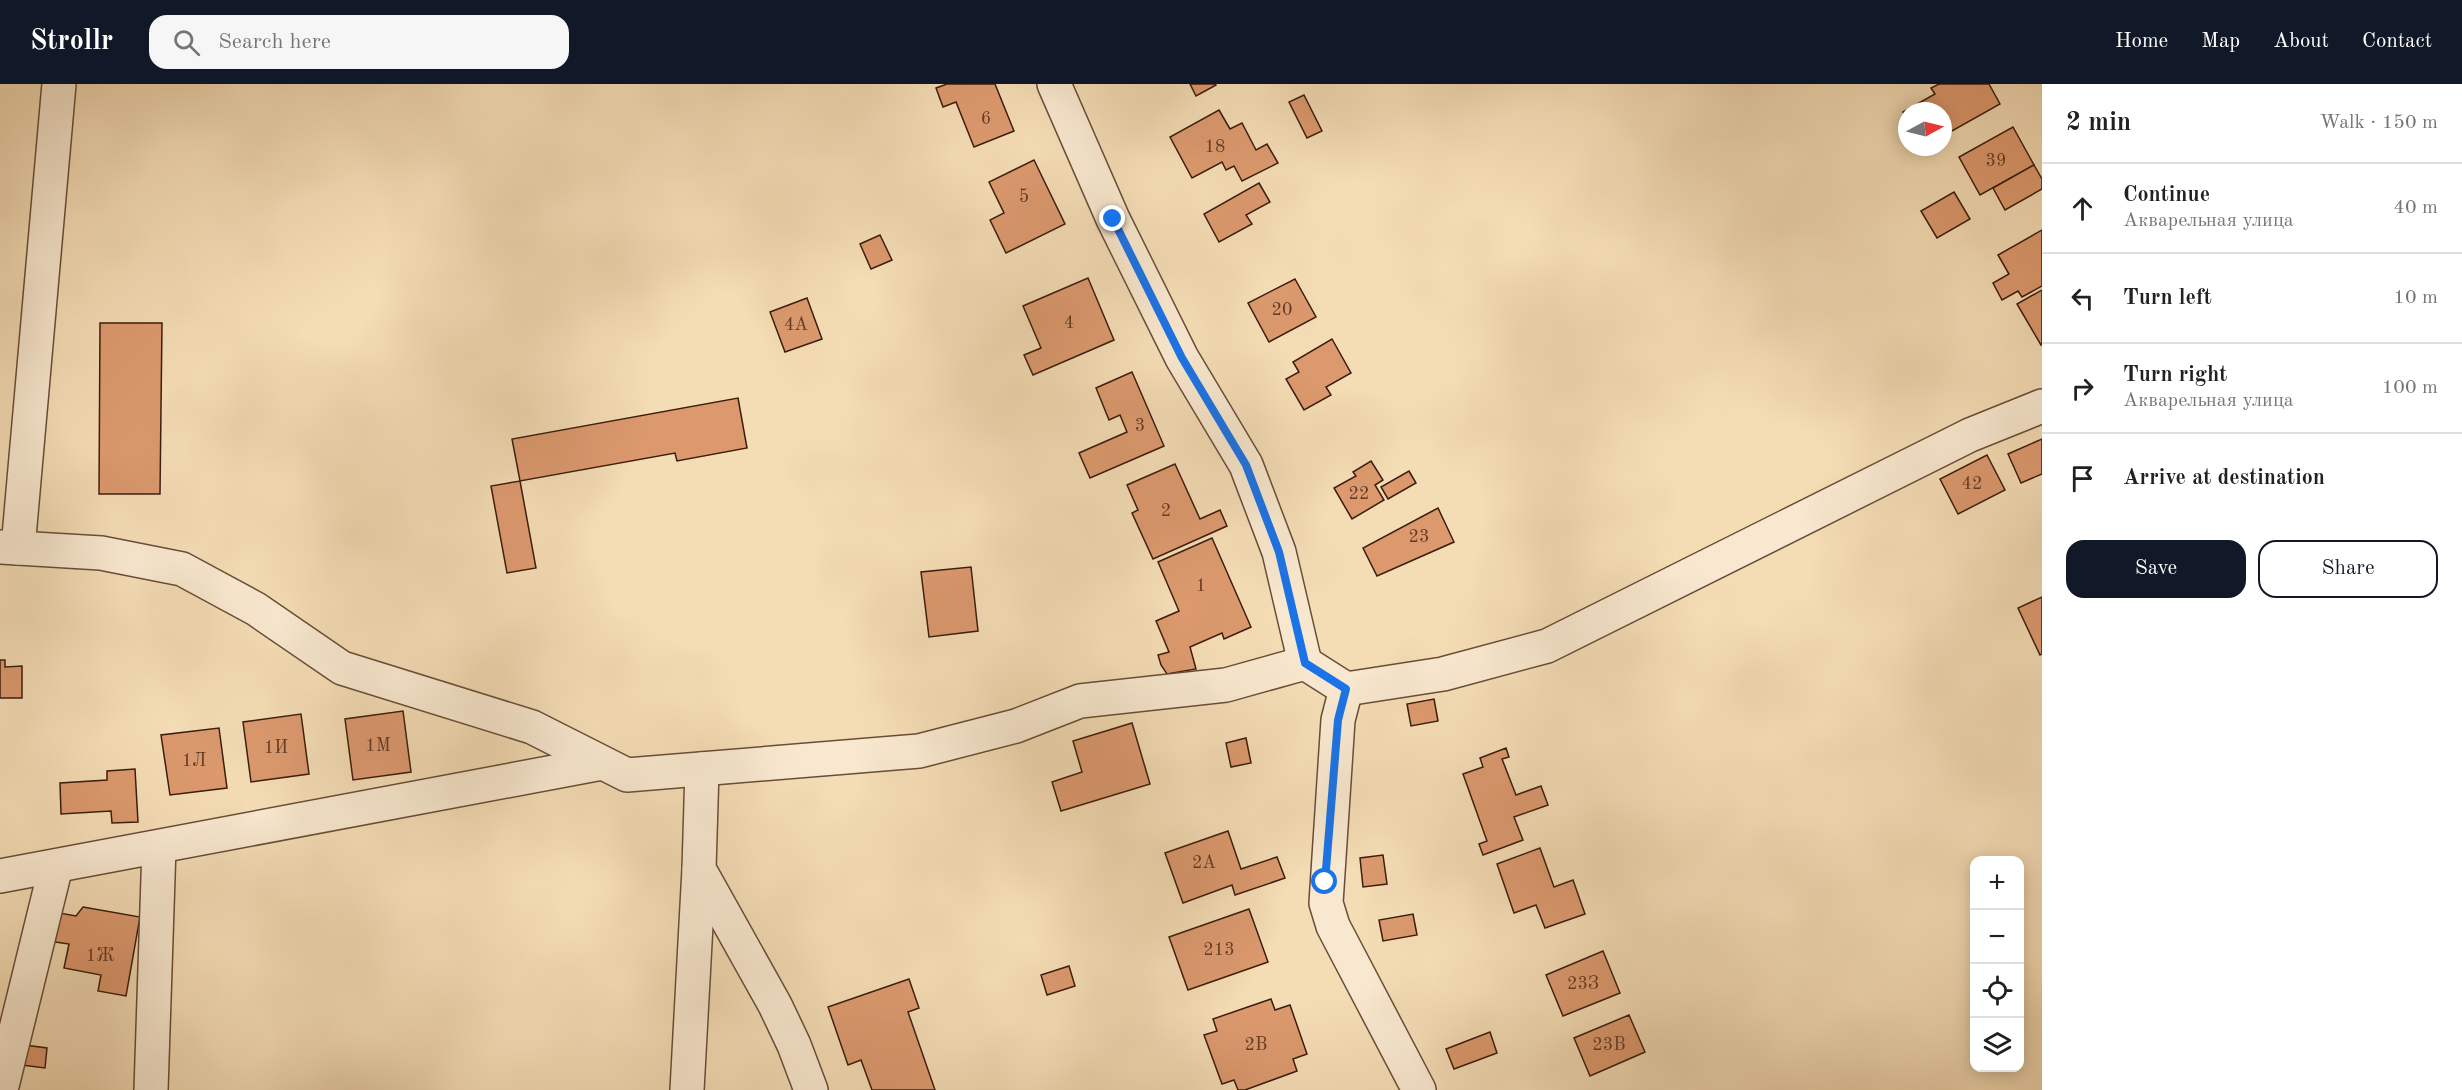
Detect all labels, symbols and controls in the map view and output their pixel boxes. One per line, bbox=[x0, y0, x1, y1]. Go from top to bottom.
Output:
search box bbox=[149, 15, 569, 69]
icon: search bbox=[170, 26, 203, 59]
text: Strollr bbox=[30, 28, 113, 56]
text: Search here bbox=[218, 31, 331, 53]
text: Home bbox=[2115, 31, 2168, 52]
text: Map bbox=[2201, 31, 2240, 52]
text: About bbox=[2273, 31, 2329, 52]
text: Contact bbox=[2362, 31, 2432, 52]
north arrow bbox=[1898, 102, 1952, 156]
house number: 6 bbox=[981, 110, 991, 128]
text: 2 min bbox=[2066, 110, 2131, 136]
text: Walk · 150 m bbox=[2319, 113, 2438, 133]
house number: 18 bbox=[1205, 138, 1225, 156]
house number: 39 bbox=[1986, 152, 2006, 170]
text: Continue bbox=[2123, 184, 2210, 206]
house number: 5 bbox=[1019, 188, 1029, 206]
icon: ahead bbox=[2066, 192, 2099, 225]
text: 40 m bbox=[2393, 198, 2438, 218]
route end bbox=[1099, 205, 1125, 231]
text: Акварельная улица bbox=[2123, 211, 2294, 231]
icon: left bbox=[2066, 282, 2099, 315]
text: Turn left bbox=[2123, 287, 2212, 309]
text: 10 m bbox=[2393, 288, 2438, 308]
house number: 20 bbox=[1272, 301, 1292, 319]
house number: 4 bbox=[1064, 314, 1074, 332]
house number: 4А bbox=[784, 316, 808, 334]
text: Turn right bbox=[2123, 364, 2227, 386]
icon: right bbox=[2066, 372, 2099, 405]
text: 100 m bbox=[2382, 378, 2438, 398]
text: Акварельная улица bbox=[2123, 391, 2294, 411]
house number: 3 bbox=[1135, 417, 1145, 435]
icon: arrive bbox=[2066, 462, 2099, 495]
text: Arrive at destination bbox=[2123, 467, 2325, 489]
house number: 42 bbox=[1962, 475, 1982, 493]
house number: 22 bbox=[1349, 485, 1369, 503]
house number: 2 bbox=[1161, 502, 1171, 520]
house number: 23 bbox=[1409, 528, 1429, 546]
button: Save bbox=[2066, 540, 2246, 598]
button: Share bbox=[2258, 540, 2438, 598]
house number: 1 bbox=[1196, 577, 1206, 595]
house number: 1М bbox=[365, 737, 391, 755]
house number: 1И bbox=[264, 739, 288, 757]
house number: 1Л bbox=[182, 752, 206, 770]
house number: 2А bbox=[1192, 854, 1216, 872]
map controls bbox=[1970, 856, 2024, 1072]
button: + bbox=[1970, 856, 2024, 910]
route start bbox=[1311, 868, 1337, 894]
button: − bbox=[1970, 910, 2024, 964]
house number: 213 bbox=[1203, 941, 1235, 959]
house number: 1Ж bbox=[86, 947, 114, 965]
button: locate bbox=[1970, 964, 2024, 1018]
house number: 23З bbox=[1567, 975, 1599, 993]
button: layers bbox=[1970, 1018, 2024, 1072]
house number: 2В bbox=[1245, 1036, 1267, 1054]
house number: 23В bbox=[1592, 1036, 1626, 1054]

